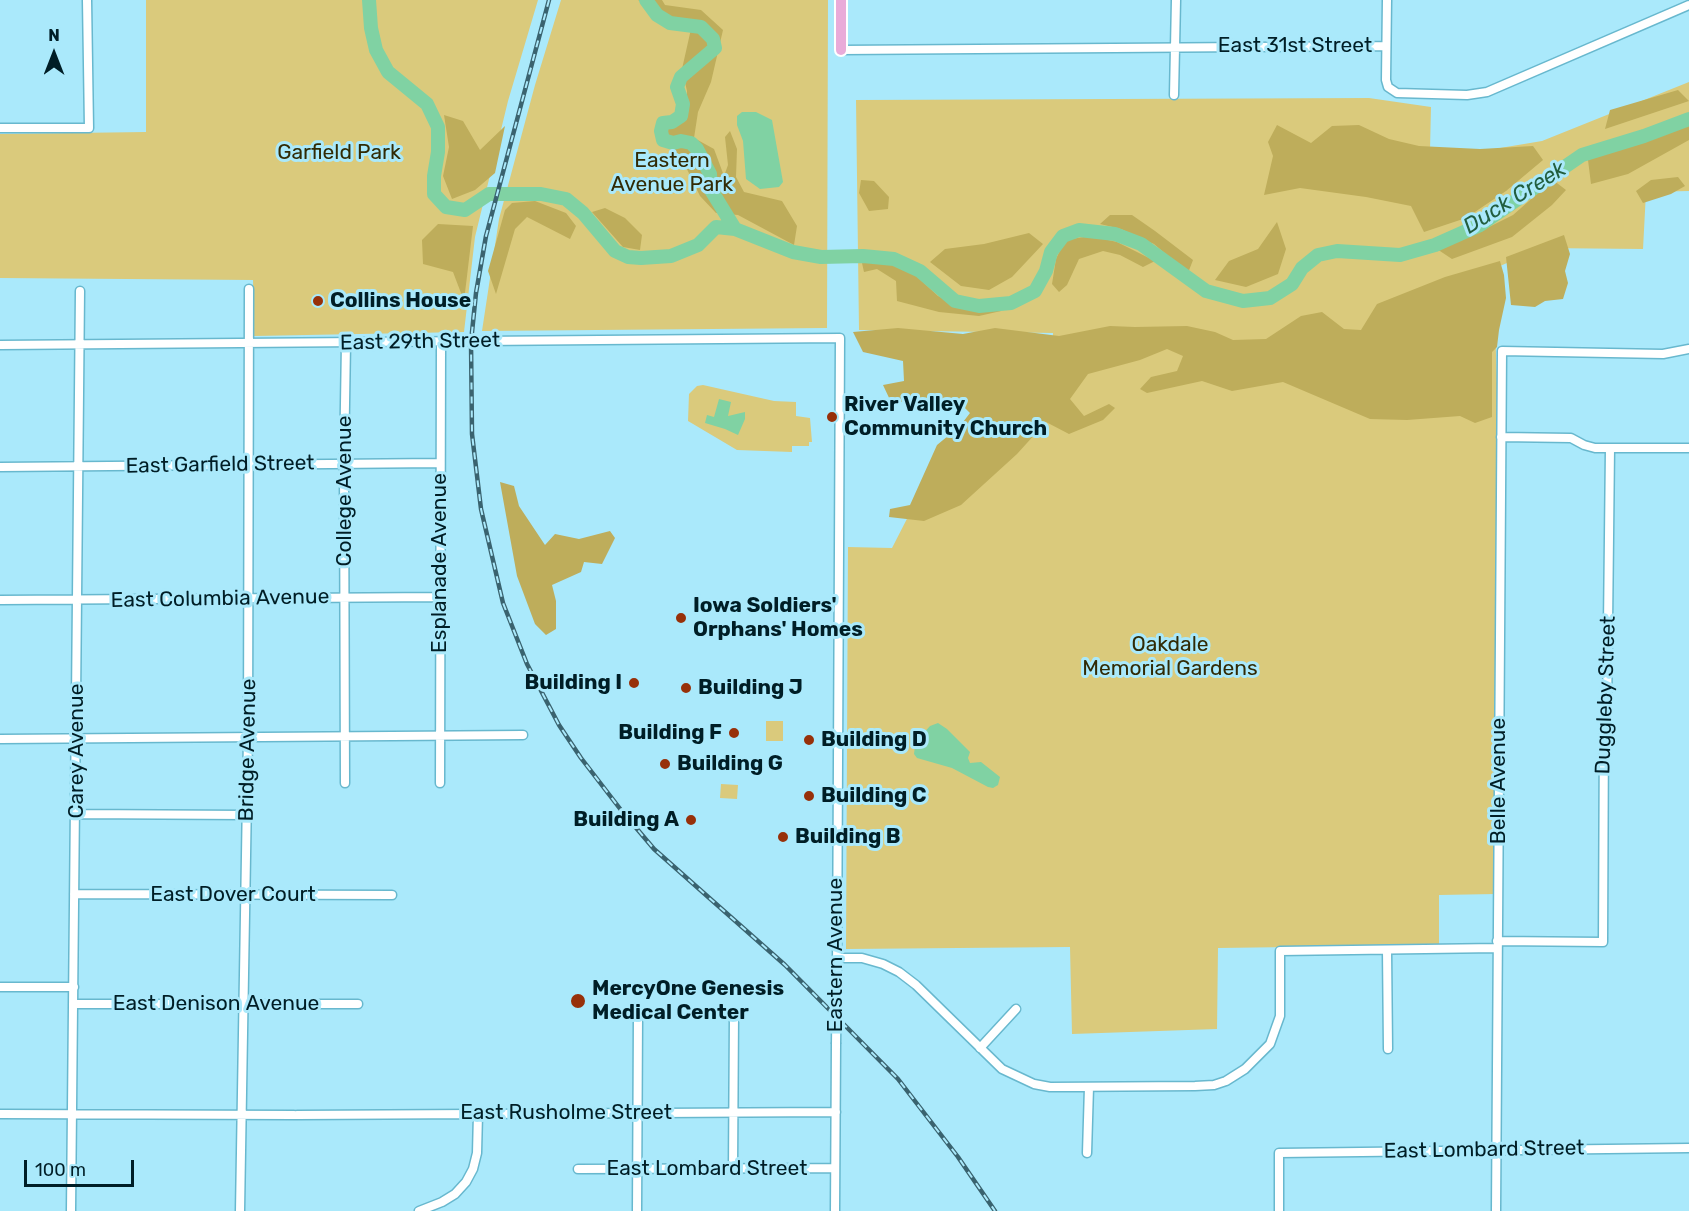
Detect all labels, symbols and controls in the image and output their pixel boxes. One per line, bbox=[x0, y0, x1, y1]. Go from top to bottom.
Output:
north arrow bbox=[24, 24, 84, 84]
text: N bbox=[48, 26, 60, 45]
street label: East 31st Street bbox=[1218, 33, 1372, 59]
park label: Garfield Park bbox=[277, 140, 401, 166]
park label: Eastern Avenue Park bbox=[611, 148, 733, 198]
water label: Duck Creek bbox=[1459, 156, 1571, 240]
place label: Collins House bbox=[330, 288, 471, 314]
marker: Collins House bbox=[311, 294, 325, 308]
street label: East 29th Street bbox=[340, 328, 500, 356]
place label: River Valley Community Church bbox=[844, 392, 1047, 442]
marker: River Valley Community Church bbox=[825, 410, 839, 424]
street label: College Avenue bbox=[332, 416, 358, 566]
street label: East Garfield Street bbox=[125, 451, 315, 479]
street label: Esplanade Avenue bbox=[427, 473, 453, 653]
street label: East Columbia Avenue bbox=[110, 584, 330, 614]
place label: Iowa Soldiers' Orphans' Homes bbox=[693, 593, 863, 643]
marker: Iowa Soldiers' Orphans' Homes bbox=[674, 611, 688, 625]
street label: Duggleby Street bbox=[1591, 615, 1621, 775]
park label: Oakdale Memorial Gardens bbox=[1082, 632, 1258, 682]
place label: Building I bbox=[524, 670, 622, 696]
place label: Building J bbox=[698, 675, 803, 701]
marker: Building I bbox=[627, 676, 641, 690]
street label: Bridge Avenue bbox=[234, 679, 262, 821]
marker: Building J bbox=[679, 681, 693, 695]
street label: Carey Avenue bbox=[64, 684, 90, 818]
street label: Belle Avenue bbox=[1486, 718, 1512, 844]
place label: Building F bbox=[618, 720, 722, 746]
marker: Building F bbox=[727, 726, 741, 740]
place label: Building D bbox=[821, 727, 927, 753]
marker: Building D bbox=[802, 733, 816, 747]
place label: Building G bbox=[677, 751, 783, 777]
marker: Building G bbox=[658, 757, 672, 771]
place label: Building C bbox=[821, 783, 927, 809]
marker: Building C bbox=[802, 789, 816, 803]
place label: Building A bbox=[573, 807, 679, 833]
marker: Building A bbox=[684, 813, 698, 827]
place label: Building B bbox=[795, 824, 901, 850]
marker: Building B bbox=[776, 830, 790, 844]
street label: Eastern Avenue bbox=[823, 878, 849, 1032]
street label: East Dover Court bbox=[150, 882, 316, 908]
place label: MercyOne Genesis Medical Center bbox=[592, 976, 784, 1026]
street label: East Denison Avenue bbox=[113, 991, 319, 1017]
marker: MercyOne Genesis Medical Center bbox=[569, 992, 587, 1010]
street label: East Rusholme Street bbox=[460, 1100, 672, 1126]
street label: East Lombard Street bbox=[1383, 1136, 1585, 1164]
scale bar bbox=[27, 1148, 136, 1186]
street label: East Lombard Street bbox=[607, 1156, 807, 1182]
text: 100 m bbox=[35, 1159, 86, 1181]

